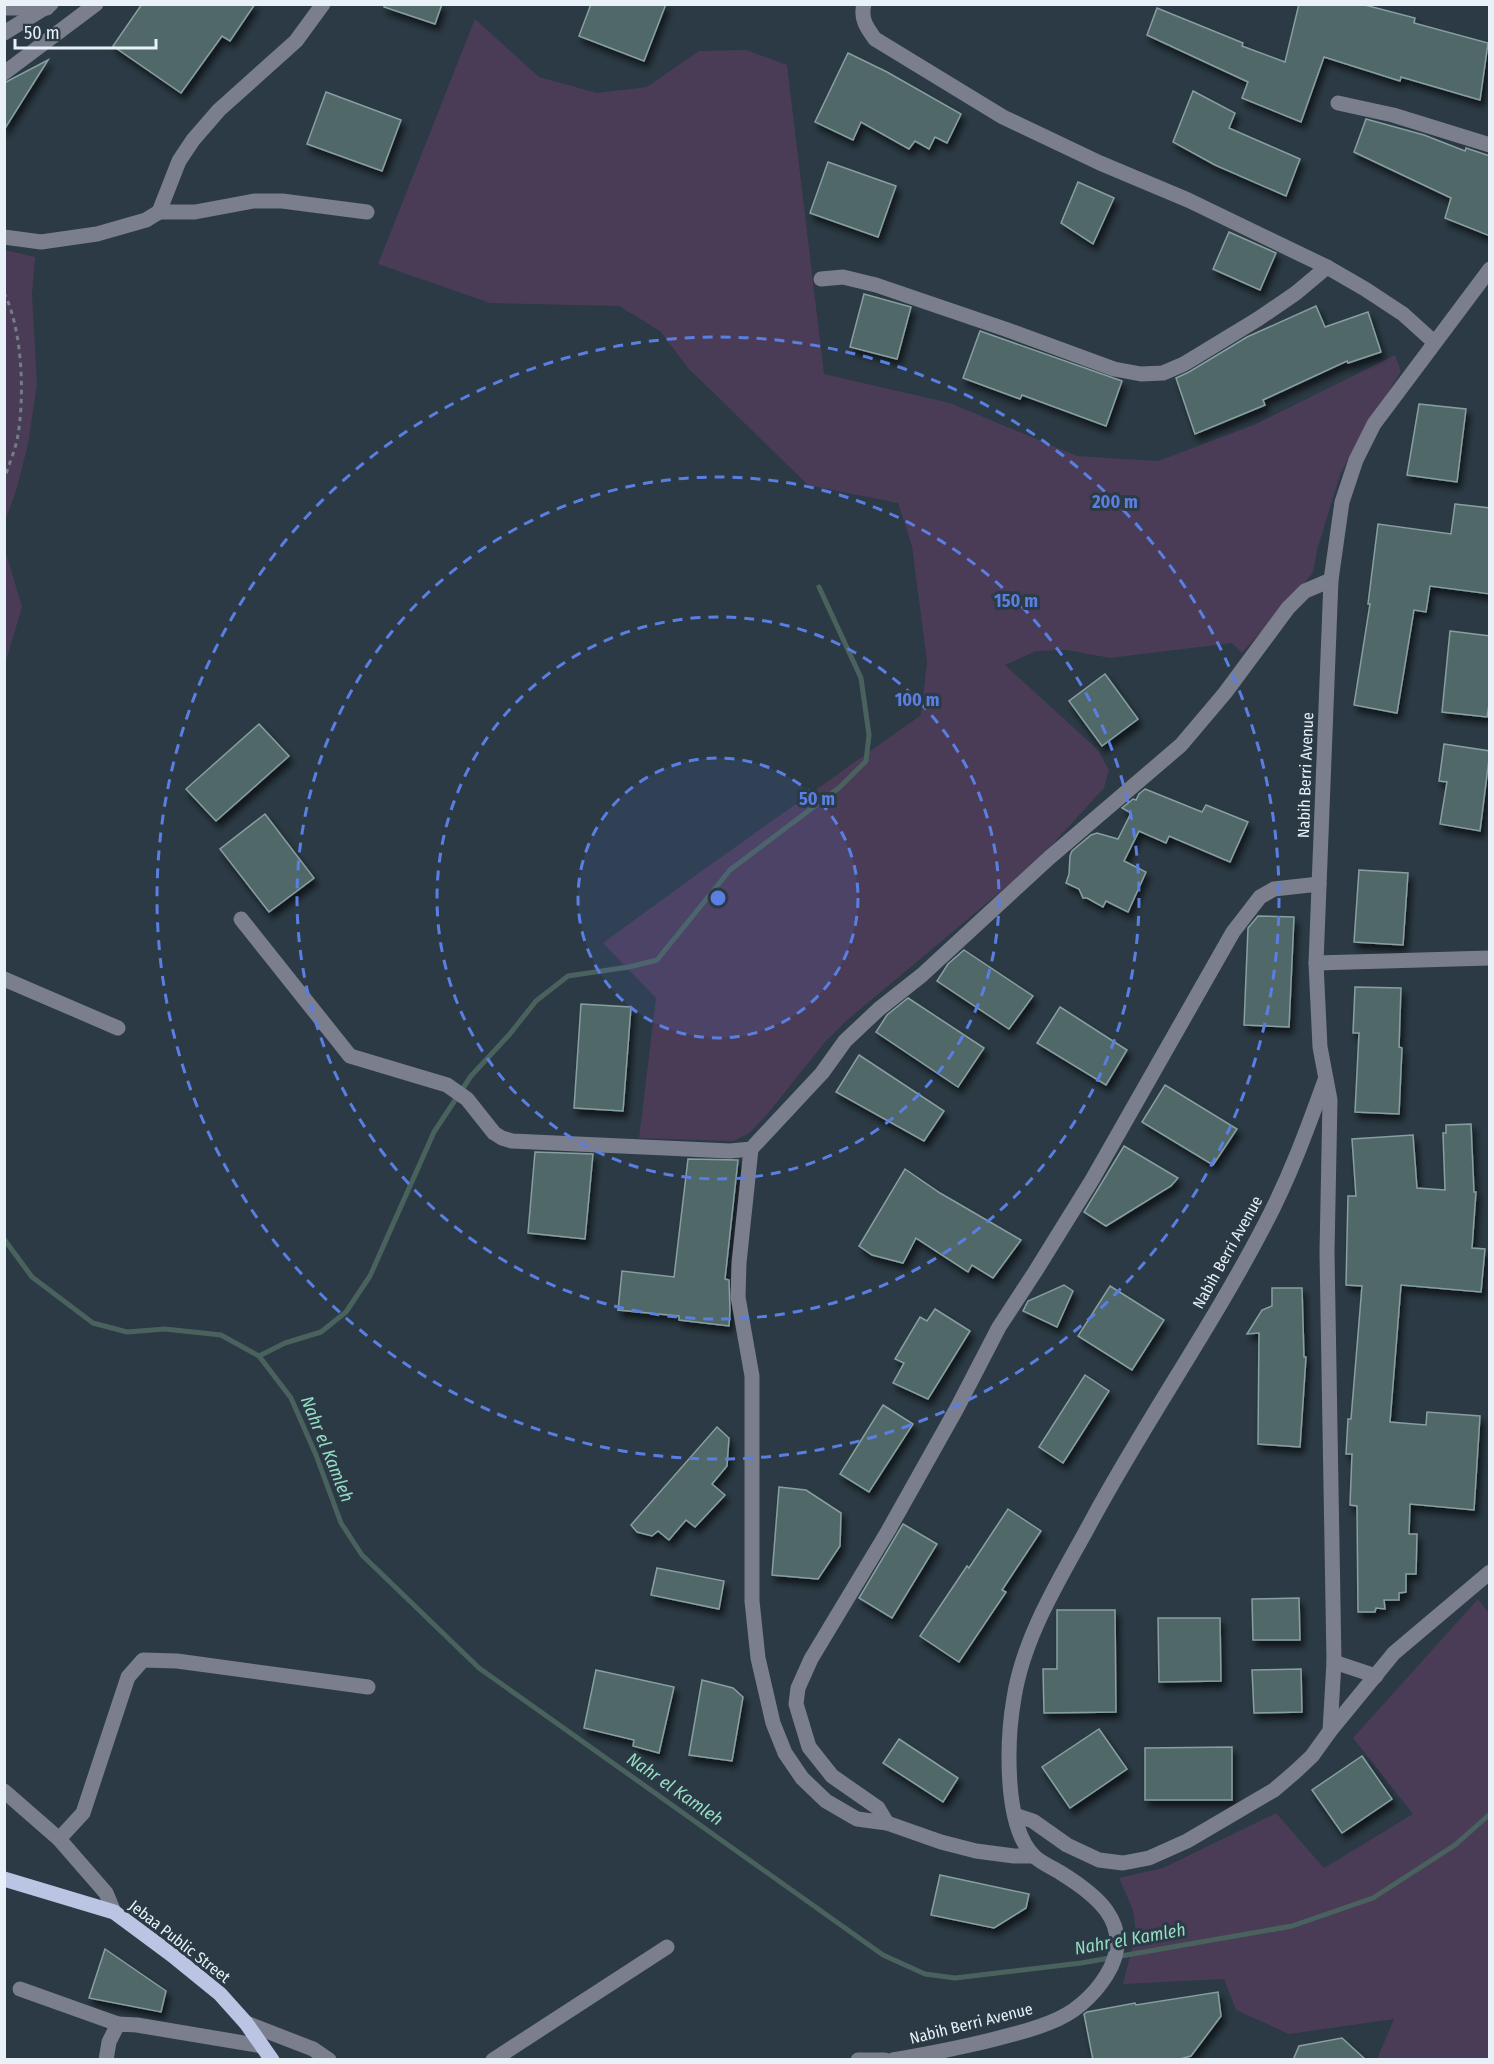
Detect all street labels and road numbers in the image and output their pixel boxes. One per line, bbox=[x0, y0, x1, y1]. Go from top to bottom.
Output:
street label: Nabih Berri Avenue bbox=[1294, 712, 1317, 838]
street label: Nabih Berri Avenue bbox=[1189, 1192, 1266, 1312]
street label: Jebaa Public Street bbox=[125, 1896, 235, 1987]
street label: Nabih Berri Avenue bbox=[908, 1999, 1035, 2048]

